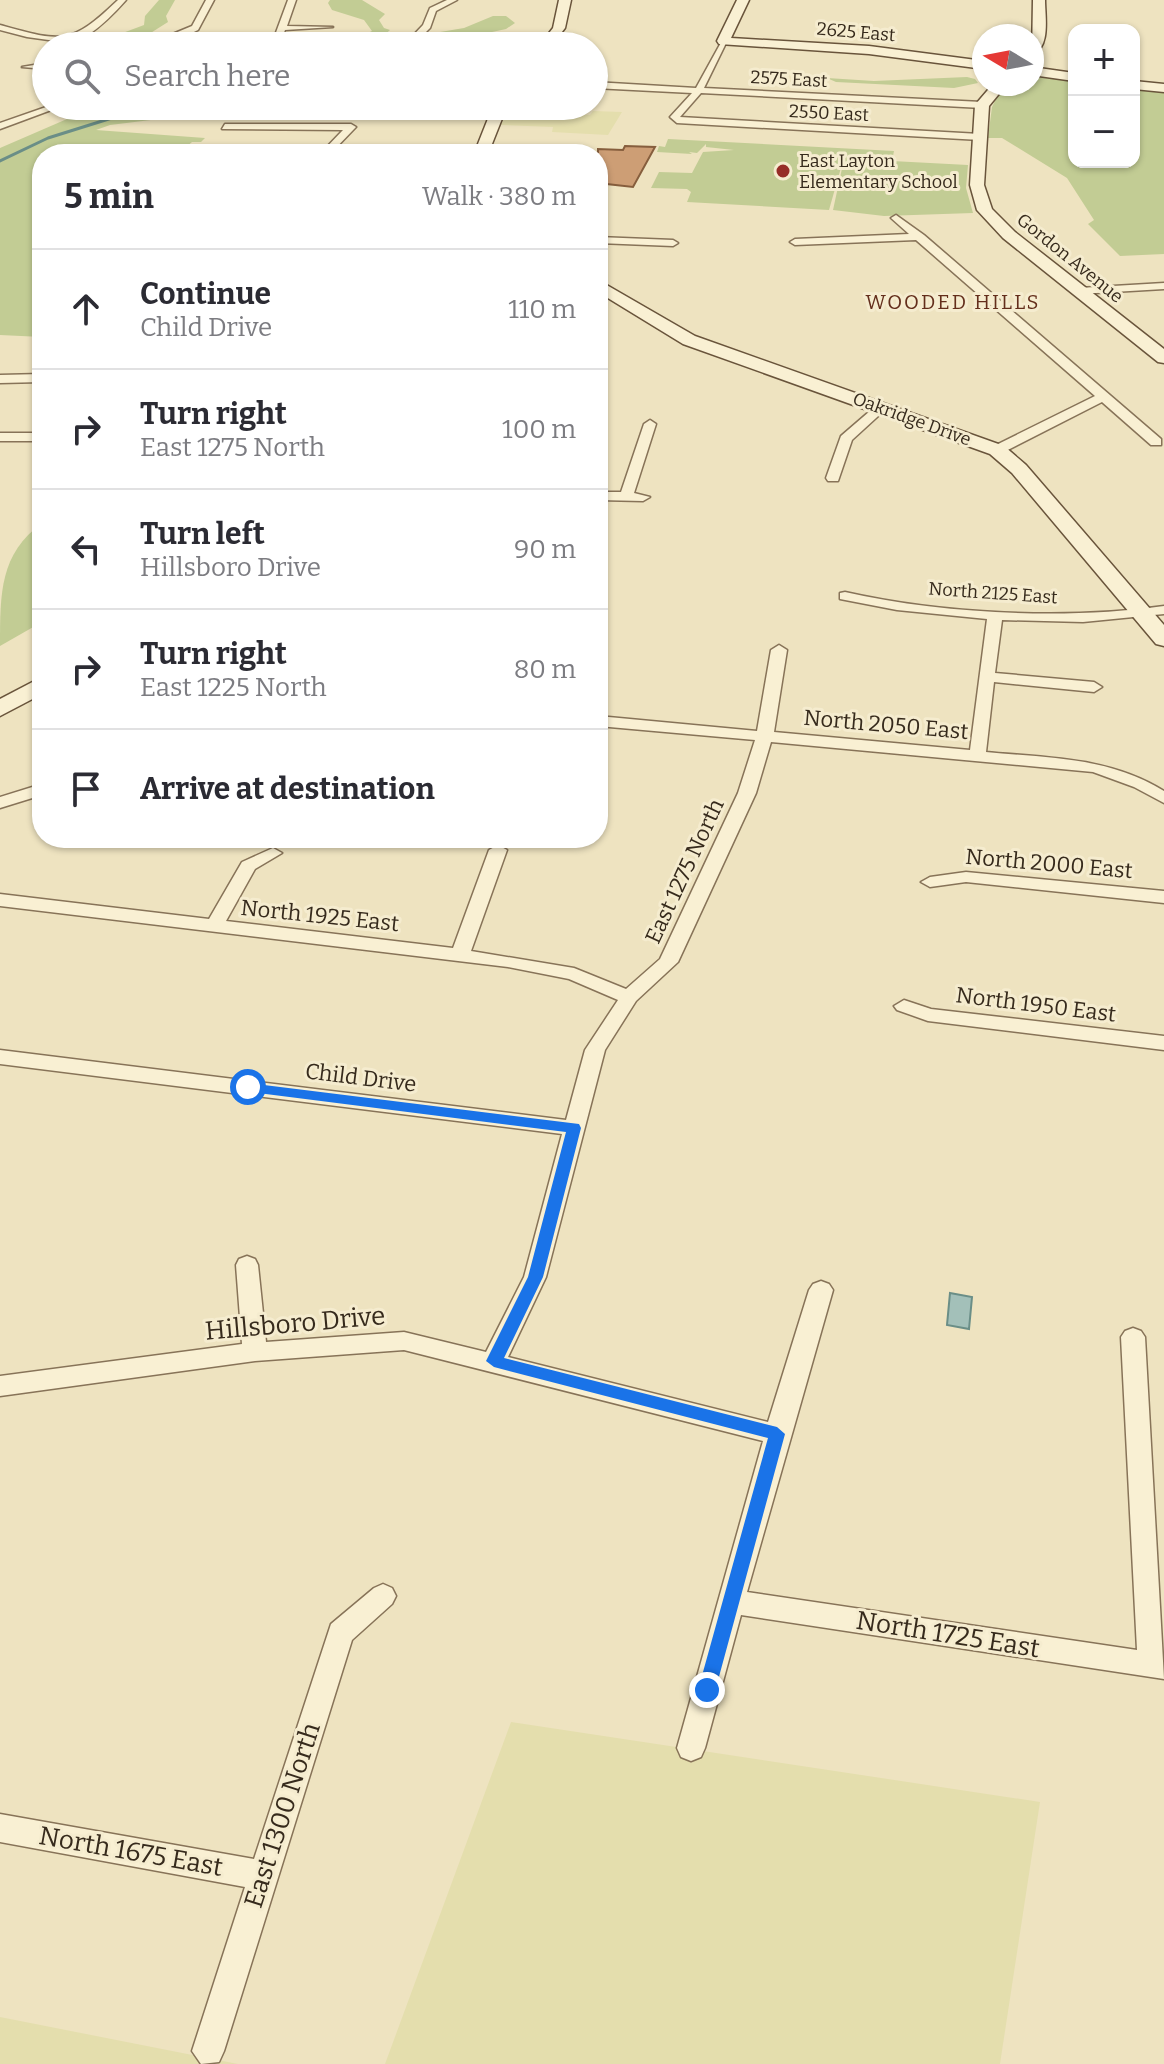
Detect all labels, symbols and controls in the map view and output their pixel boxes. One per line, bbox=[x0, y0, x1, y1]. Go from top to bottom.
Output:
street label: 2625 East bbox=[816, 18, 897, 46]
north arrow bbox=[972, 24, 1044, 96]
map controls bbox=[1068, 24, 1140, 168]
button: + bbox=[1068, 24, 1140, 96]
search box bbox=[32, 32, 608, 120]
icon: search bbox=[60, 54, 104, 98]
text: Search here bbox=[124, 58, 291, 94]
street label: 2575 East bbox=[750, 66, 828, 92]
button: − bbox=[1068, 96, 1140, 168]
street label: 2550 East bbox=[788, 100, 870, 126]
place label: East Layton Elementary School bbox=[799, 150, 958, 193]
marker: East Layton Elementary School bbox=[774, 162, 792, 180]
text: 5 min bbox=[64, 176, 154, 217]
text: Walk · 380 m bbox=[422, 181, 576, 212]
street label: Gordon Avenue bbox=[1012, 208, 1128, 308]
text: Continue bbox=[140, 276, 271, 312]
icon: ahead bbox=[64, 287, 108, 331]
district label: WOODED HILLS bbox=[866, 290, 1040, 314]
text: 110 m bbox=[508, 294, 576, 325]
text: Child Drive bbox=[140, 312, 272, 343]
street label: Oakridge Drive bbox=[850, 387, 974, 451]
text: Turn right bbox=[140, 396, 287, 432]
icon: right bbox=[64, 407, 108, 451]
text: 100 m bbox=[502, 414, 576, 445]
text: East 1275 North bbox=[140, 432, 325, 463]
text: Turn left bbox=[140, 516, 265, 552]
icon: left bbox=[64, 527, 108, 571]
text: 90 m bbox=[514, 534, 576, 565]
text: Hillsboro Drive bbox=[140, 552, 321, 583]
street label: North 2125 East bbox=[928, 578, 1059, 609]
text: Turn right bbox=[140, 636, 287, 672]
icon: right bbox=[64, 647, 108, 691]
text: 80 m bbox=[514, 654, 576, 685]
text: East 1225 North bbox=[140, 672, 327, 703]
street label: North 2050 East bbox=[802, 704, 970, 745]
icon: arrive bbox=[64, 767, 108, 811]
text: Arrive at destination bbox=[140, 771, 435, 807]
street label: East 1275 North bbox=[639, 794, 730, 948]
street label: North 2000 East bbox=[964, 843, 1134, 884]
street label: North 1925 East bbox=[239, 894, 400, 937]
street label: North 1950 East bbox=[954, 981, 1118, 1028]
street label: Child Drive bbox=[304, 1057, 418, 1098]
route start bbox=[230, 1069, 266, 1105]
street label: Hillsboro Drive bbox=[204, 1300, 387, 1347]
street label: North 1725 East bbox=[854, 1605, 1042, 1664]
route end bbox=[689, 1672, 725, 1708]
street label: East 1300 North bbox=[238, 1719, 327, 1912]
street label: North 1675 East bbox=[37, 1820, 226, 1883]

